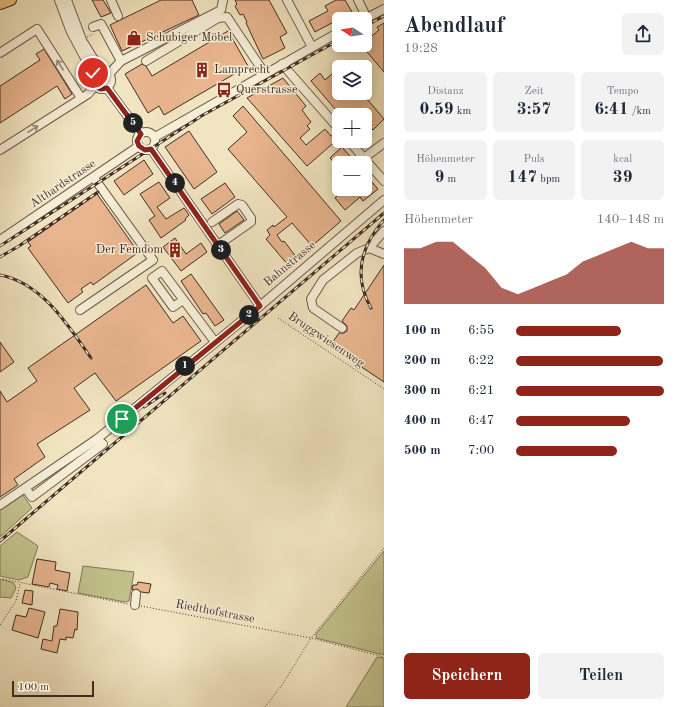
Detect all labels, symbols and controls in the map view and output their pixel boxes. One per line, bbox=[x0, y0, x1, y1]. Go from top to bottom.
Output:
north arrow bbox=[332, 12, 372, 52]
map controls bbox=[332, 12, 372, 196]
button: share bbox=[622, 13, 664, 55]
text: Abendlauf bbox=[404, 15, 504, 37]
shop icon: Schubiger Möbel bbox=[125, 29, 143, 47]
place label: Schubiger Möbel bbox=[146, 32, 232, 44]
text: 19:28 bbox=[404, 42, 438, 55]
pin bbox=[76, 56, 110, 90]
one-way arrow bbox=[56, 60, 64, 71]
button: layers bbox=[332, 60, 372, 100]
building icon: Lamprecht bbox=[193, 61, 211, 79]
icon: check bbox=[82, 62, 104, 84]
place label: Lamprecht bbox=[214, 64, 270, 76]
bus stop icon: Querstrasse bbox=[215, 81, 233, 99]
place label: Querstrasse bbox=[236, 84, 298, 96]
text: Distanz bbox=[427, 86, 464, 97]
text: Zeit bbox=[524, 86, 544, 97]
text: Tempo bbox=[607, 86, 639, 97]
text: 0.59 bbox=[419, 101, 454, 118]
text: 3:57 bbox=[517, 101, 551, 118]
text: 6:41 bbox=[594, 101, 629, 118]
text: km bbox=[454, 106, 471, 117]
text: /km bbox=[629, 106, 651, 117]
button: + bbox=[332, 108, 372, 148]
pin: 5 bbox=[123, 113, 143, 133]
text: 5 bbox=[130, 117, 136, 128]
one-way arrow bbox=[27, 125, 38, 133]
text: Höhenmeter bbox=[416, 154, 474, 165]
text: Puls bbox=[523, 154, 545, 165]
text: kcal bbox=[613, 154, 632, 165]
button: − bbox=[332, 156, 372, 196]
street label: Althardstrasse bbox=[28, 157, 98, 210]
text: 9 bbox=[434, 169, 444, 186]
text: 147 bbox=[508, 169, 537, 186]
text: 39 bbox=[613, 169, 633, 186]
pin: 4 bbox=[165, 173, 185, 193]
text: m bbox=[444, 174, 456, 185]
text: bpm bbox=[537, 174, 560, 185]
text: 4 bbox=[172, 177, 178, 188]
text: Höhenmeter bbox=[404, 213, 473, 226]
text: 140–148 m bbox=[597, 213, 664, 226]
street label: Bahnstrasse bbox=[262, 239, 319, 289]
pin: 3 bbox=[211, 240, 231, 260]
building icon: Der Femdom bbox=[166, 241, 184, 259]
place label: Der Femdom bbox=[96, 244, 163, 256]
text: 3 bbox=[218, 244, 224, 255]
pin: 2 bbox=[239, 305, 259, 325]
text: 2 bbox=[246, 309, 252, 320]
street label: Bruggwiesenweg bbox=[286, 310, 367, 370]
text: 100 m bbox=[404, 324, 441, 337]
text: 6:55 bbox=[468, 324, 494, 337]
text: 200 m bbox=[404, 354, 441, 367]
text: 6:22 bbox=[468, 354, 494, 367]
pin: 1 bbox=[175, 356, 195, 376]
text: 1 bbox=[182, 360, 188, 371]
text: 300 m bbox=[404, 384, 441, 397]
text: 6:21 bbox=[468, 384, 494, 397]
pin bbox=[105, 402, 139, 436]
icon: arrive bbox=[111, 408, 133, 430]
text: 400 m bbox=[404, 414, 441, 427]
text: 6:47 bbox=[468, 414, 494, 427]
text: 500 m bbox=[404, 444, 441, 457]
text: 7:00 bbox=[468, 444, 494, 457]
street label: Riedthofstrasse bbox=[174, 598, 256, 626]
button: Speichern bbox=[404, 653, 530, 699]
button: Teilen bbox=[538, 653, 664, 699]
scale bar bbox=[12, 679, 94, 698]
text: 100 m bbox=[18, 682, 49, 693]

